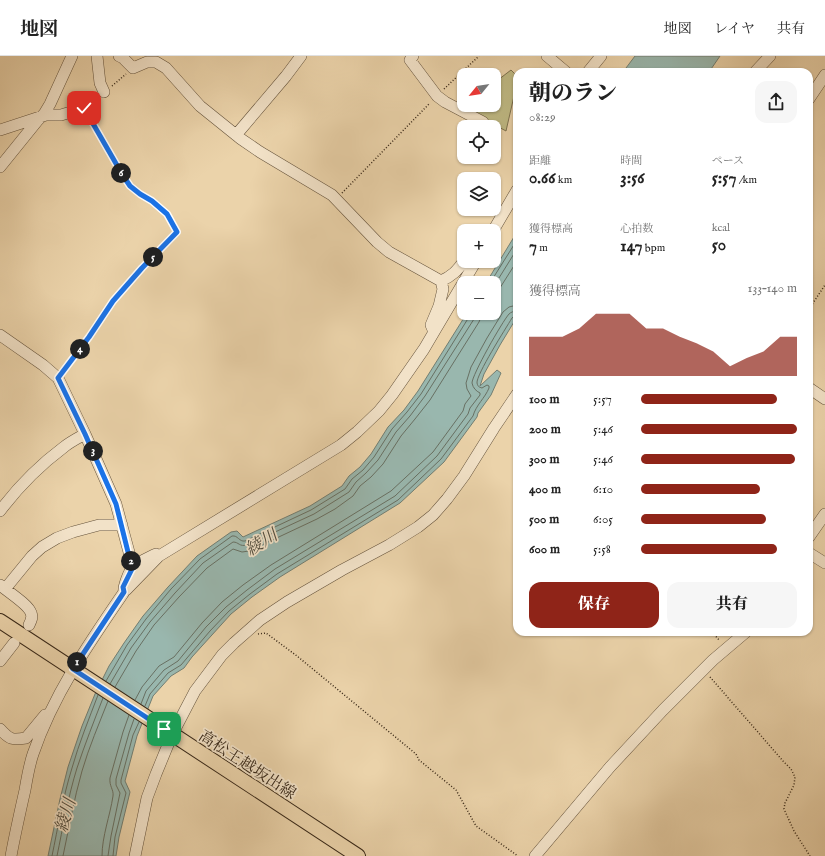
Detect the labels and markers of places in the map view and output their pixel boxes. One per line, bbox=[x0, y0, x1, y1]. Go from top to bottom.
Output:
pin bbox=[67, 91, 101, 125]
pin: 6 bbox=[111, 163, 131, 183]
pin: 5 bbox=[143, 247, 163, 267]
pin: 4 bbox=[70, 339, 90, 359]
pin: 3 bbox=[83, 441, 103, 461]
pin: 2 bbox=[121, 551, 141, 571]
pin: 1 bbox=[67, 652, 87, 672]
pin bbox=[147, 712, 181, 746]

